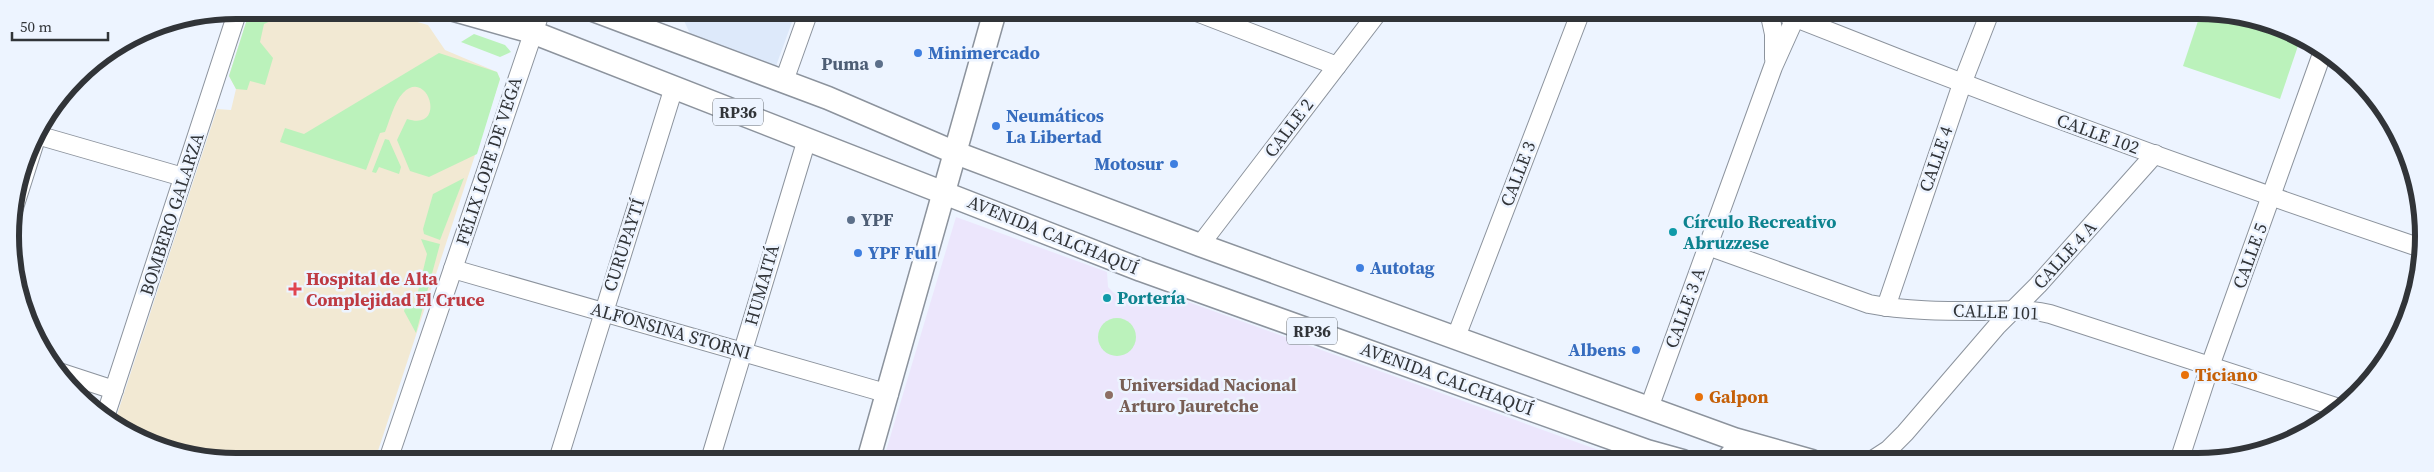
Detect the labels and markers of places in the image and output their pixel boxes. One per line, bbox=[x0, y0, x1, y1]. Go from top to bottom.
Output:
place label: Minimercado bbox=[928, 40, 1040, 65]
marker: Minimercado bbox=[912, 47, 924, 59]
place label: Puma bbox=[821, 51, 869, 76]
marker: Puma bbox=[873, 58, 885, 70]
place label: Neumáticos La Libertad bbox=[1006, 103, 1104, 149]
marker: Neumáticos La Libertad bbox=[990, 120, 1002, 132]
place label: Motosur bbox=[1094, 151, 1165, 176]
marker: Motosur bbox=[1168, 158, 1180, 170]
place label: YPF bbox=[861, 207, 894, 232]
place label: Círculo Recreativo Abruzzese bbox=[1683, 209, 1837, 255]
marker: YPF bbox=[845, 214, 857, 226]
marker: Círculo Recreativo Abruzzese bbox=[1667, 226, 1679, 238]
place label: YPF Full bbox=[868, 240, 937, 265]
marker: YPF Full bbox=[852, 247, 864, 259]
place label: Autotag bbox=[1370, 255, 1435, 280]
marker: Autotag bbox=[1354, 262, 1366, 274]
place label: Hospital de Alta Complejidad El Cruce bbox=[306, 266, 485, 312]
marker: Hospital de Alta Complejidad El Cruce bbox=[288, 282, 302, 296]
place label: Portería bbox=[1117, 285, 1186, 310]
marker: Portería bbox=[1101, 292, 1113, 304]
place label: Albens bbox=[1568, 337, 1626, 362]
marker: Albens bbox=[1630, 344, 1642, 356]
place label: Ticiano bbox=[2195, 362, 2258, 387]
marker: Ticiano bbox=[2179, 369, 2191, 381]
place label: Universidad Nacional Arturo Jauretche bbox=[1119, 372, 1297, 418]
place label: Galpon bbox=[1709, 384, 1769, 409]
marker: Universidad Nacional Arturo Jauretche bbox=[1103, 389, 1115, 401]
marker: Galpon bbox=[1693, 391, 1705, 403]

